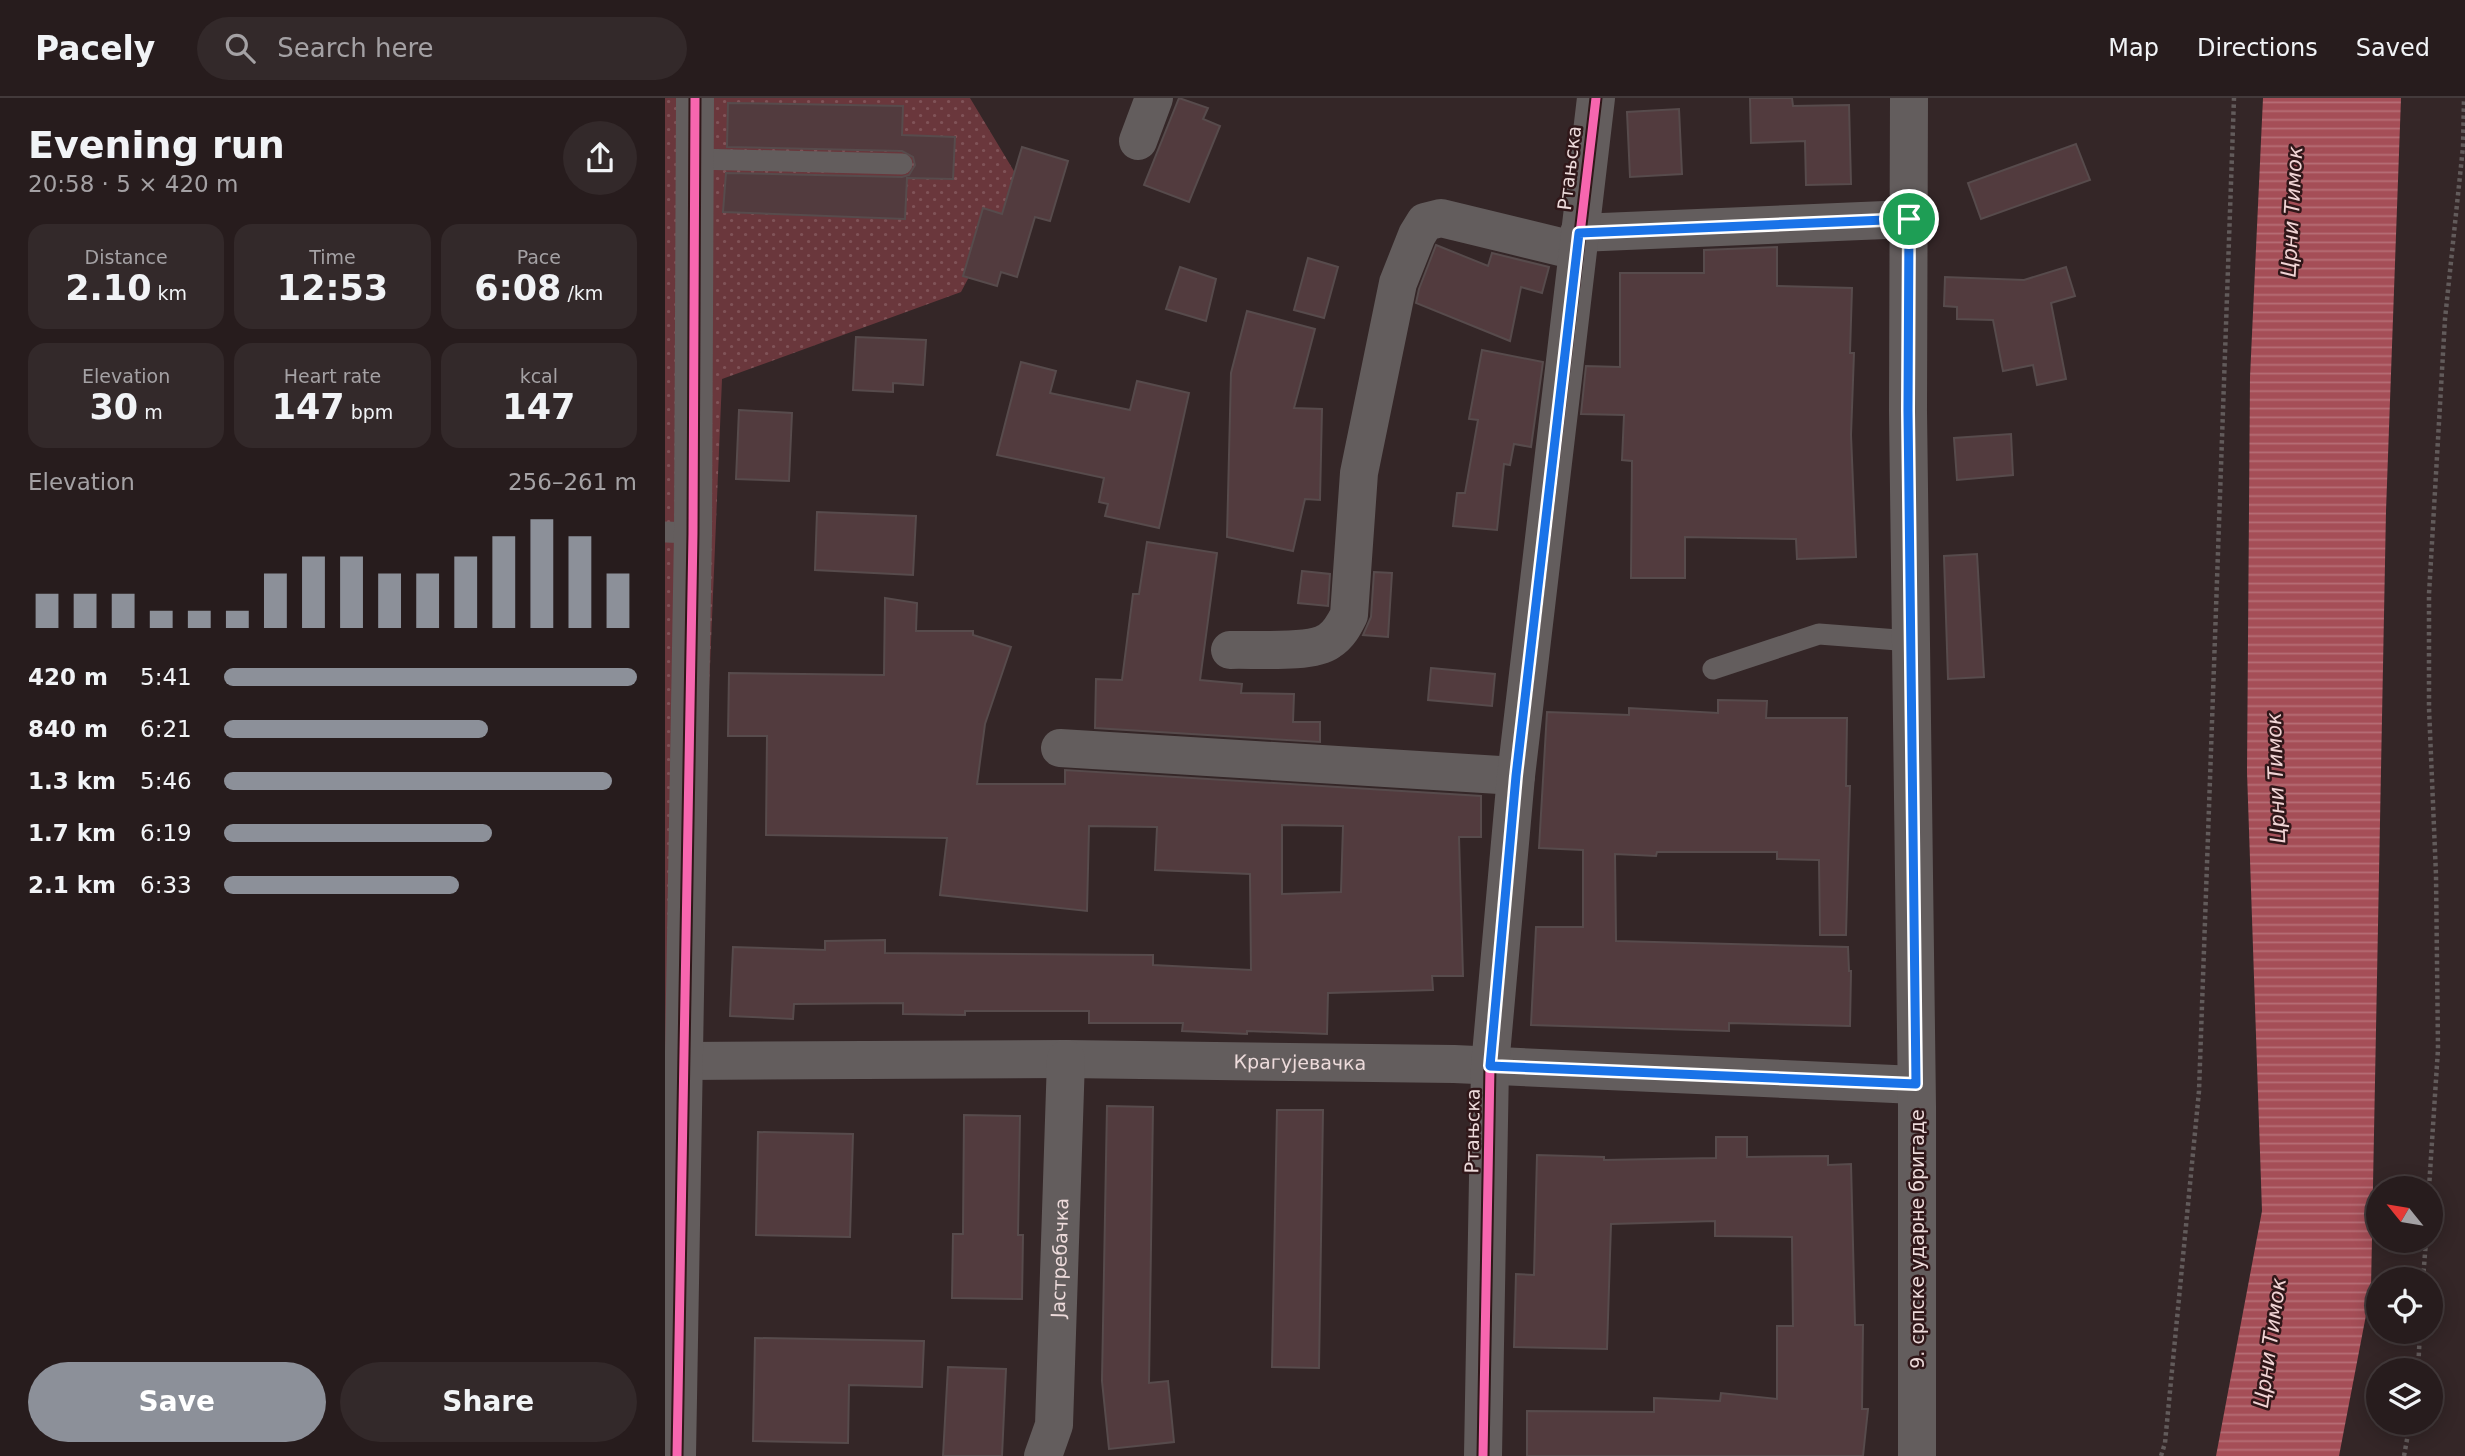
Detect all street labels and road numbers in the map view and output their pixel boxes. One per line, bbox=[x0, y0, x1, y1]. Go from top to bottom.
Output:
street label: Ртањска bbox=[1553, 125, 1585, 211]
street label: Крагујевачка bbox=[1234, 1050, 1366, 1074]
street label: Ртањска bbox=[1460, 1088, 1484, 1174]
street label: 9. српске ударне бригаде bbox=[1906, 1109, 1928, 1369]
street label: Јастребачка bbox=[1046, 1197, 1072, 1319]

